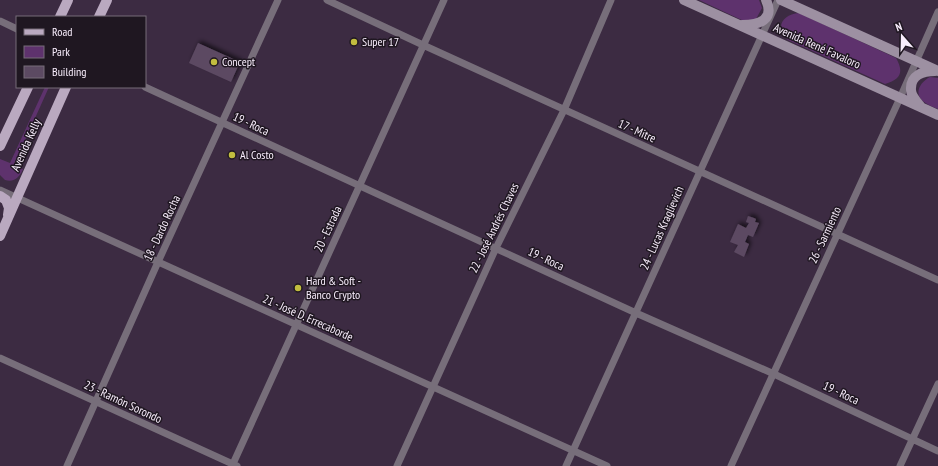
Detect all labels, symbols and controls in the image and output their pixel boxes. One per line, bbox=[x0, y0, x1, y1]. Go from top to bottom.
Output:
legend bbox=[16, 16, 146, 88]
north arrow bbox=[882, 16, 922, 56]
text: N bbox=[893, 19, 904, 34]
street label: Avenida René Favaloro bbox=[771, 20, 863, 72]
text: Road bbox=[52, 24, 72, 39]
place label: Super 17 bbox=[362, 34, 399, 49]
marker: Super 17 bbox=[349, 37, 359, 47]
text: Park bbox=[52, 44, 70, 59]
place label: Concept bbox=[222, 54, 256, 69]
marker: Concept bbox=[209, 57, 219, 67]
text: Building bbox=[52, 64, 87, 79]
street label: 19 - Roca bbox=[231, 109, 272, 138]
street label: Avenida Kelly bbox=[7, 116, 44, 173]
street label: 17 - Mitre bbox=[616, 116, 658, 145]
place label: Al Costo bbox=[240, 147, 274, 162]
marker: Al Costo bbox=[227, 150, 237, 160]
street label: 22 - José Andrés Chaves bbox=[465, 180, 522, 275]
street label: 24 - Lucas Kraglievich bbox=[636, 184, 687, 272]
street label: 18 - Dardo Rocha bbox=[140, 192, 183, 263]
street label: 20 - Estrada bbox=[310, 203, 345, 254]
street label: 26 - Sarmiento bbox=[805, 204, 844, 265]
street label: 19 - Roca bbox=[526, 244, 567, 273]
place label: Hard & Soft - Banco Crypto bbox=[306, 273, 361, 302]
marker: Hard & Soft - Banco Crypto bbox=[293, 283, 303, 293]
street label: 21 - José D. Errecaborde bbox=[261, 291, 356, 344]
street label: 23 - Ramón Sorondo bbox=[82, 377, 165, 426]
street label: 19 - Roca bbox=[821, 378, 862, 407]

